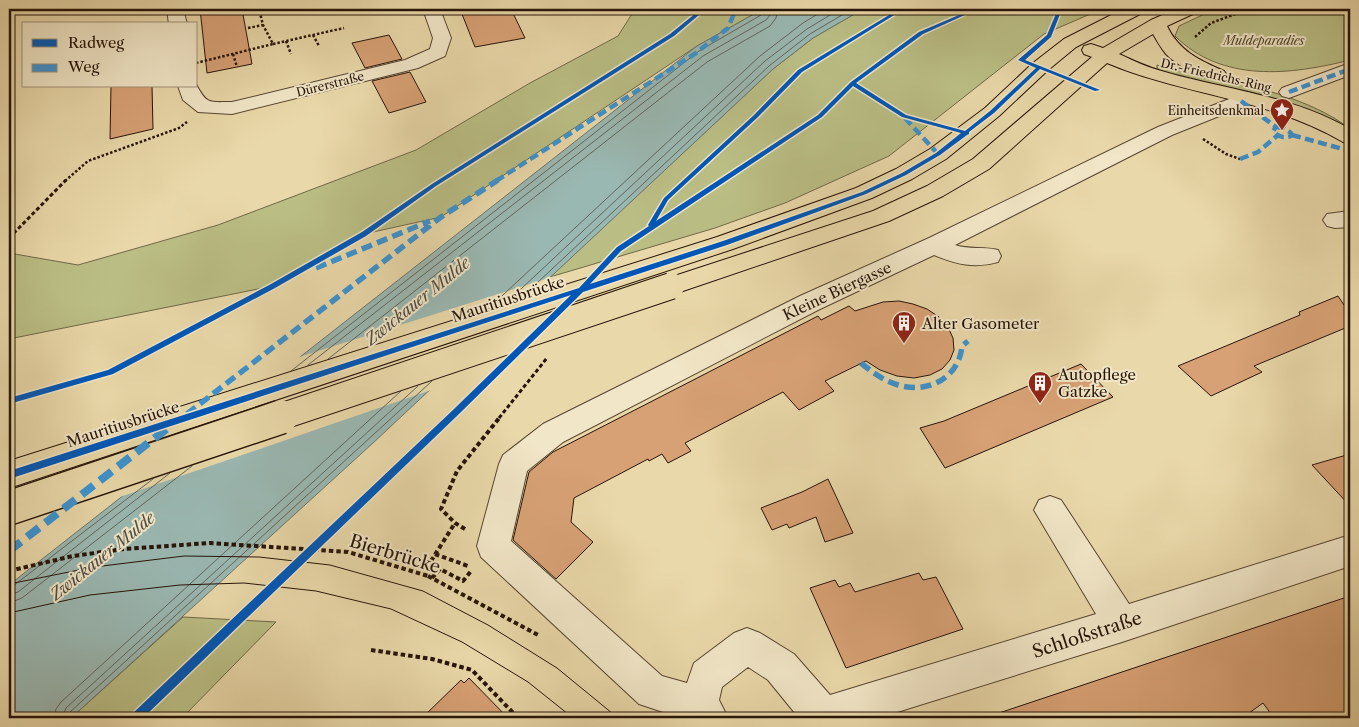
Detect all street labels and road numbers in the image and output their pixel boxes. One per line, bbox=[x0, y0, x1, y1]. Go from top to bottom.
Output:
street label: Dr.-Friedrichs-Ring bbox=[1159, 55, 1273, 95]
street label: Dürerstraße bbox=[295, 68, 366, 100]
street label: Kleine Biergasse bbox=[780, 258, 894, 324]
street label: Mauritiusbrücke bbox=[449, 272, 567, 326]
street label: Mauritiusbrücke bbox=[64, 397, 182, 451]
street label: Bierbrücke bbox=[347, 530, 443, 578]
street label: Schloßstraße bbox=[1029, 607, 1145, 663]

